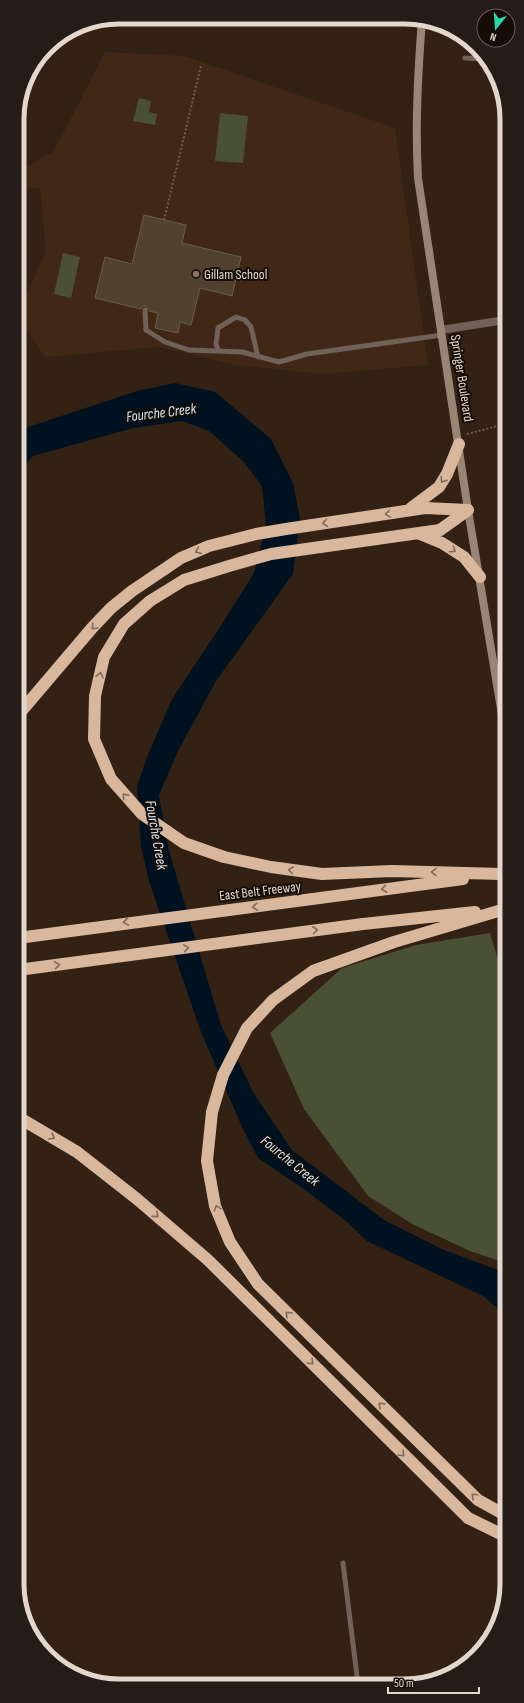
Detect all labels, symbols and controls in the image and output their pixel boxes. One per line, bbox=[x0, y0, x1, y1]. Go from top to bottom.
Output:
north arrow bbox=[476, 8, 516, 48]
text: N bbox=[488, 30, 498, 44]
place label: Gillam School bbox=[204, 266, 267, 283]
marker: Gillam School bbox=[191, 269, 201, 279]
street label: Springer Boulevard bbox=[447, 333, 477, 423]
water label: Fourche Creek bbox=[125, 399, 197, 427]
one-way arrow bbox=[440, 476, 448, 483]
one-way arrow bbox=[385, 509, 391, 518]
one-way arrow bbox=[322, 518, 328, 527]
one-way arrow bbox=[449, 545, 456, 553]
one-way arrow bbox=[194, 546, 202, 554]
one-way arrow bbox=[91, 622, 98, 630]
one-way arrow bbox=[95, 672, 103, 678]
one-way arrow bbox=[123, 793, 130, 801]
water label: Fourche Creek bbox=[141, 799, 172, 872]
one-way arrow bbox=[288, 866, 294, 875]
one-way arrow bbox=[431, 868, 437, 876]
street label: East Belt Freeway bbox=[218, 877, 302, 904]
one-way arrow bbox=[381, 884, 387, 893]
one-way arrow bbox=[252, 902, 258, 911]
one-way arrow bbox=[123, 918, 129, 926]
one-way arrow bbox=[311, 926, 318, 935]
one-way arrow bbox=[183, 944, 189, 953]
one-way arrow bbox=[54, 961, 60, 970]
water label: Fourche Creek bbox=[257, 1131, 324, 1191]
one-way arrow bbox=[48, 1133, 55, 1140]
one-way arrow bbox=[213, 1204, 221, 1211]
one-way arrow bbox=[151, 1210, 159, 1217]
one-way arrow bbox=[285, 1311, 293, 1319]
one-way arrow bbox=[306, 1357, 314, 1365]
one-way arrow bbox=[378, 1402, 386, 1410]
one-way arrow bbox=[398, 1449, 405, 1457]
one-way arrow bbox=[471, 1493, 479, 1500]
scale bar bbox=[388, 1669, 479, 1695]
text: 50 m bbox=[394, 1676, 414, 1691]

